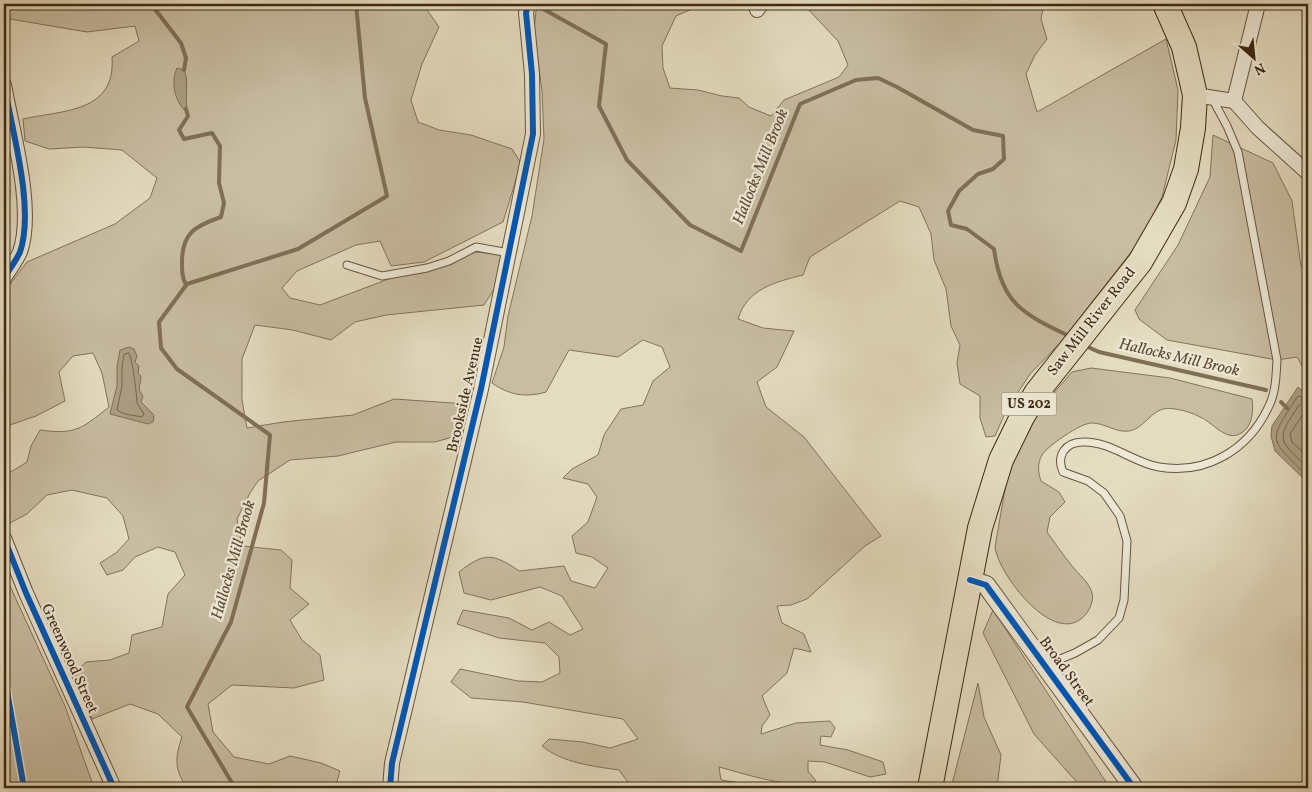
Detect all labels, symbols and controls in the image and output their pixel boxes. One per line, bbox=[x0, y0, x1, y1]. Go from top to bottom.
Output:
north arrow bbox=[1230, 32, 1280, 82]
text: N bbox=[1250, 57, 1268, 79]
water label: Hallocks Mill Brook bbox=[728, 105, 794, 228]
street label: Saw Mill River Road bbox=[1043, 263, 1141, 381]
water label: Hallocks Mill Brook bbox=[1117, 333, 1242, 383]
street label: Brookside Avenue bbox=[442, 335, 490, 455]
road number: US 202 bbox=[1002, 392, 1056, 416]
water label: Hallocks Mill Brook bbox=[206, 497, 262, 622]
street label: Greenwood Street bbox=[35, 601, 103, 717]
street label: Broad Street bbox=[1033, 633, 1099, 711]

